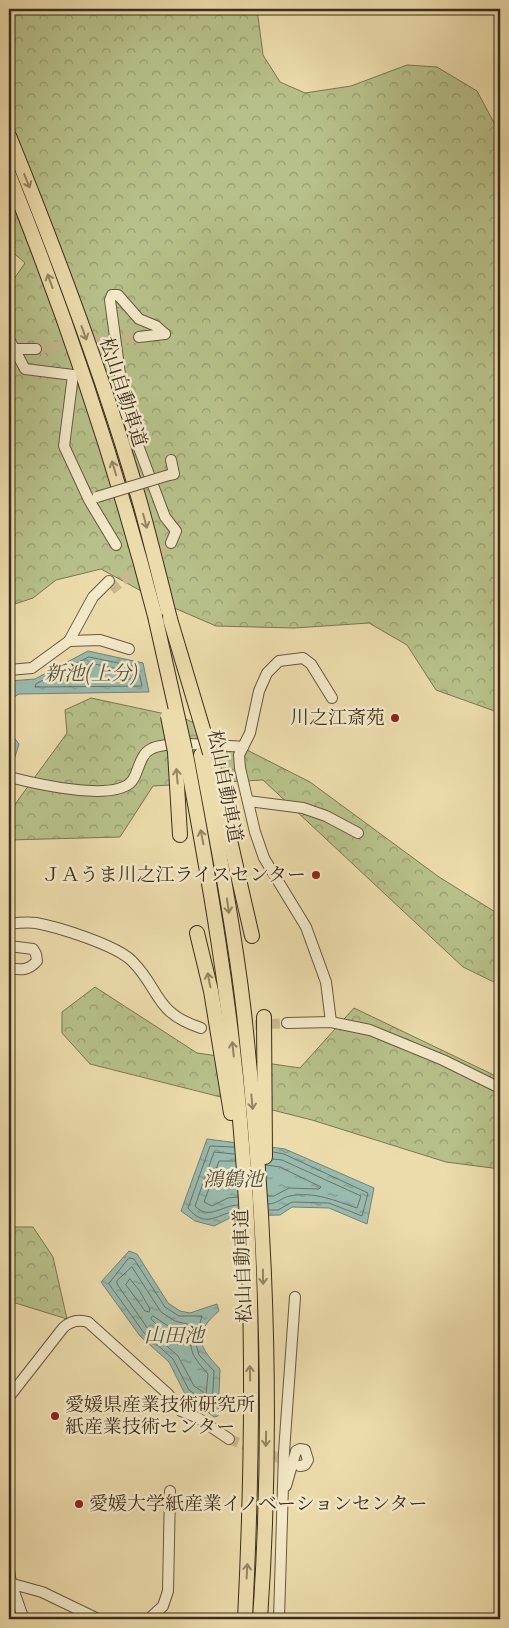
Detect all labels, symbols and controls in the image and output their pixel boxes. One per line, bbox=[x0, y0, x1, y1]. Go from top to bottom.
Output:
one-way arrow bbox=[23, 173, 33, 188]
one-way arrow bbox=[45, 274, 54, 289]
one-way arrow bbox=[80, 325, 89, 340]
street label: 松山自動車道 bbox=[93, 334, 153, 450]
one-way arrow bbox=[108, 461, 118, 477]
one-way arrow bbox=[140, 513, 150, 529]
water label: 新池(上分) bbox=[44, 660, 138, 687]
place label: 川之江斎苑 bbox=[290, 705, 385, 731]
marker: 川之江斎苑 bbox=[389, 712, 401, 724]
street label: 松山自動車道 bbox=[201, 728, 249, 844]
one-way arrow bbox=[172, 768, 182, 784]
one-way arrow bbox=[196, 829, 206, 845]
place label: ＪＡうま川之江ライスセンター bbox=[42, 862, 306, 888]
marker: ＪＡうま川之江ライスセンター bbox=[310, 869, 322, 881]
one-way arrow bbox=[223, 898, 233, 914]
one-way arrow bbox=[204, 973, 214, 989]
one-way arrow bbox=[228, 1042, 238, 1058]
one-way arrow bbox=[247, 1094, 257, 1110]
water label: 鴻鶴池 bbox=[203, 1166, 265, 1193]
street label: 松山自動車道 bbox=[228, 1209, 258, 1323]
one-way arrow bbox=[258, 1268, 268, 1284]
water label: 山田池 bbox=[144, 1322, 206, 1349]
one-way arrow bbox=[246, 1365, 255, 1381]
place label: 愛媛県産業技術研究所 紙産業技術センター bbox=[65, 1392, 255, 1440]
marker: 愛媛県産業技術研究所 紙産業技術センター bbox=[49, 1410, 61, 1422]
one-way arrow bbox=[261, 1430, 271, 1447]
place label: 愛媛大学紙産業イノベーションセンター bbox=[89, 1491, 428, 1517]
marker: 愛媛大学紙産業イノベーションセンター bbox=[73, 1498, 85, 1510]
one-way arrow bbox=[243, 1563, 252, 1579]

